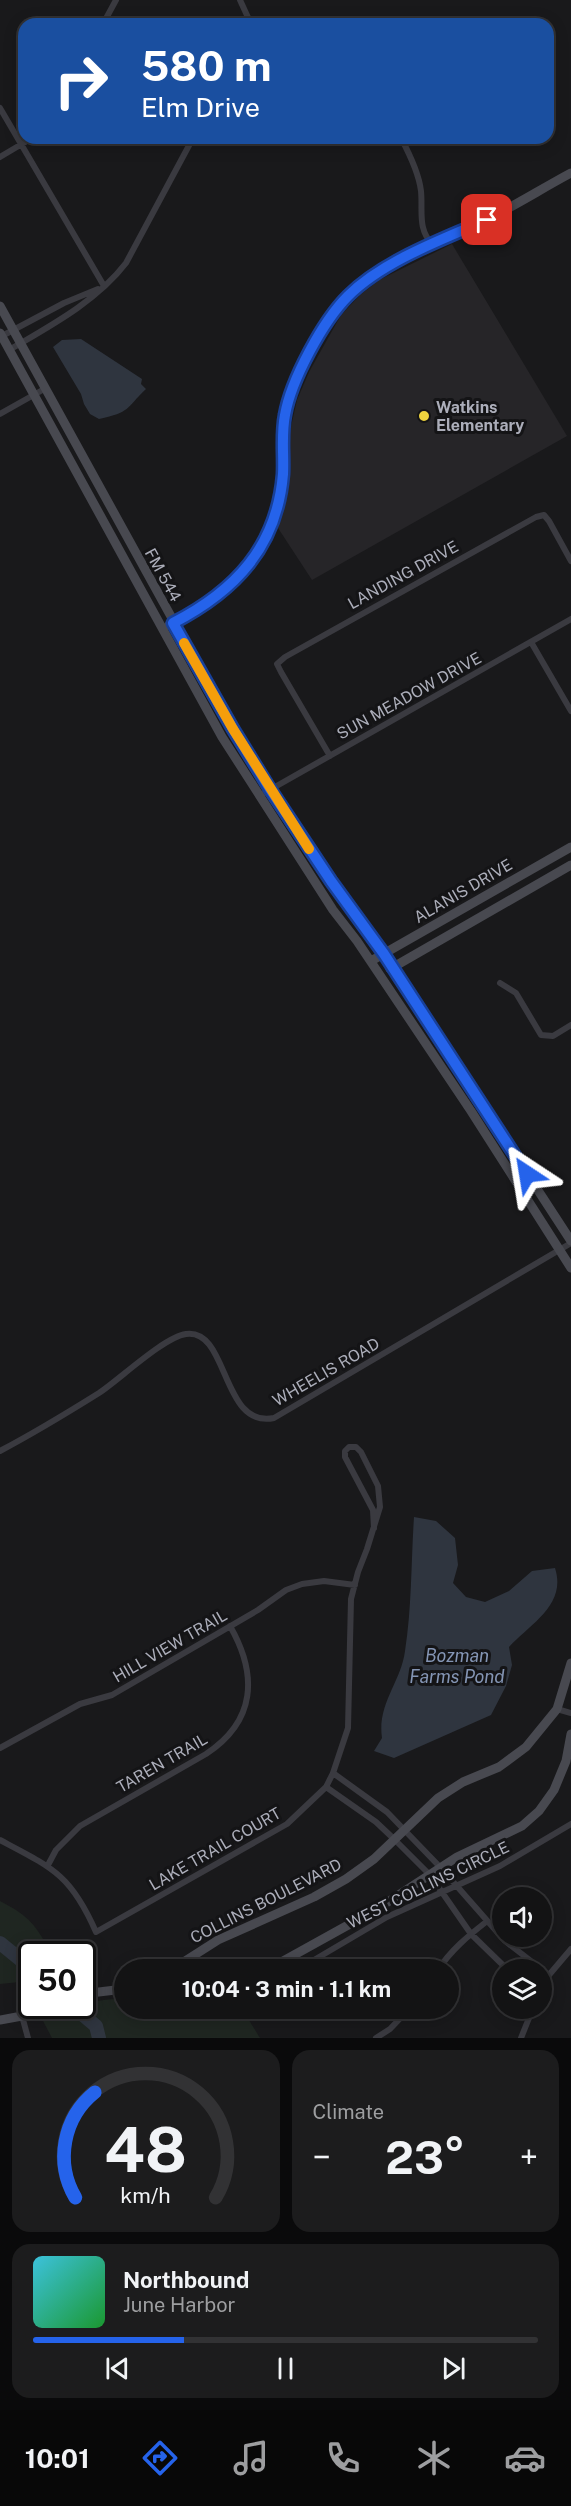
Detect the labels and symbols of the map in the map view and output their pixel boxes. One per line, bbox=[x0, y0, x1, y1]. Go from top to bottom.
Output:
pin bbox=[461, 194, 512, 245]
place label: Watkins Elementary bbox=[436, 398, 524, 435]
marker: Watkins Elementary bbox=[417, 409, 431, 423]
street label: LANDING DRIVE bbox=[344, 537, 462, 613]
street label: FM 544 bbox=[141, 545, 185, 605]
street label: SUN MEADOW DRIVE bbox=[334, 648, 484, 744]
street label: ALANIS DRIVE bbox=[410, 855, 516, 927]
position arrow bbox=[495, 1142, 559, 1206]
street label: WHEELIS ROAD bbox=[269, 1334, 383, 1410]
street label: HILL VIEW TRAIL bbox=[110, 1606, 230, 1686]
water label: Bozman Farms Pond bbox=[409, 1645, 505, 1687]
street label: TAREN TRAIL bbox=[113, 1729, 211, 1797]
street label: LAKE TRAIL COURT bbox=[146, 1803, 285, 1894]
street label: WEST COLLINS CIRCLE bbox=[344, 1837, 512, 1933]
street label: COLLINS BOULEVARD bbox=[187, 1855, 345, 1947]
speed limit sign: 50 bbox=[18, 1941, 96, 2019]

